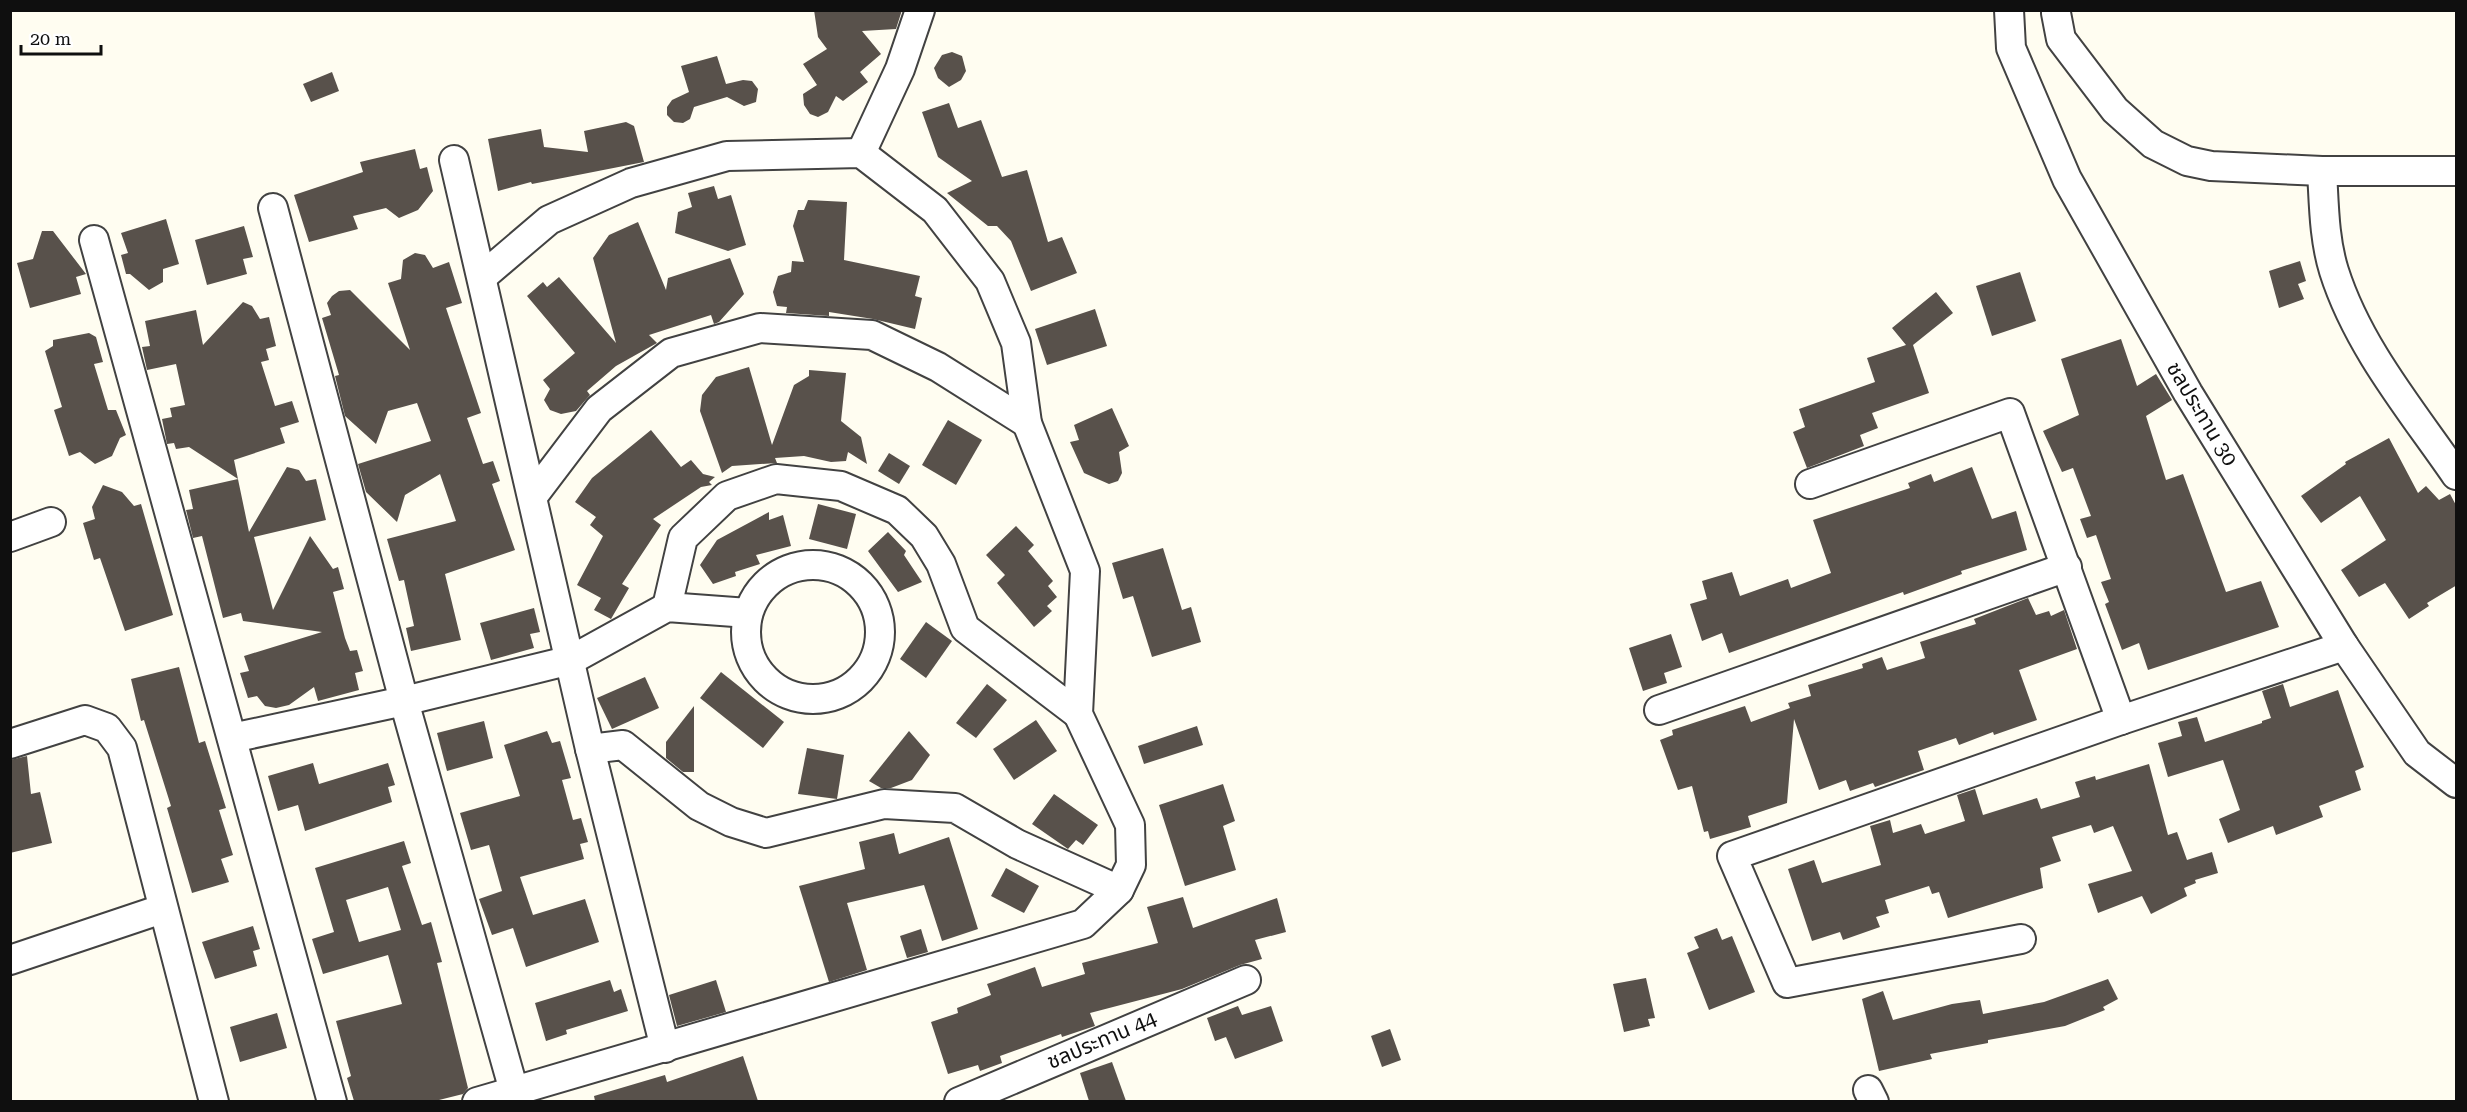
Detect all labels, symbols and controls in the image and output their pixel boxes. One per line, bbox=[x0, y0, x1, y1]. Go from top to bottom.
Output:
scale bar bbox=[21, 18, 100, 56]
text: 20 m bbox=[30, 28, 71, 49]
street label: ชลประทาน 30 bbox=[2162, 358, 2242, 470]
street label: ชลประทาน 44 bbox=[1044, 1006, 1161, 1074]

